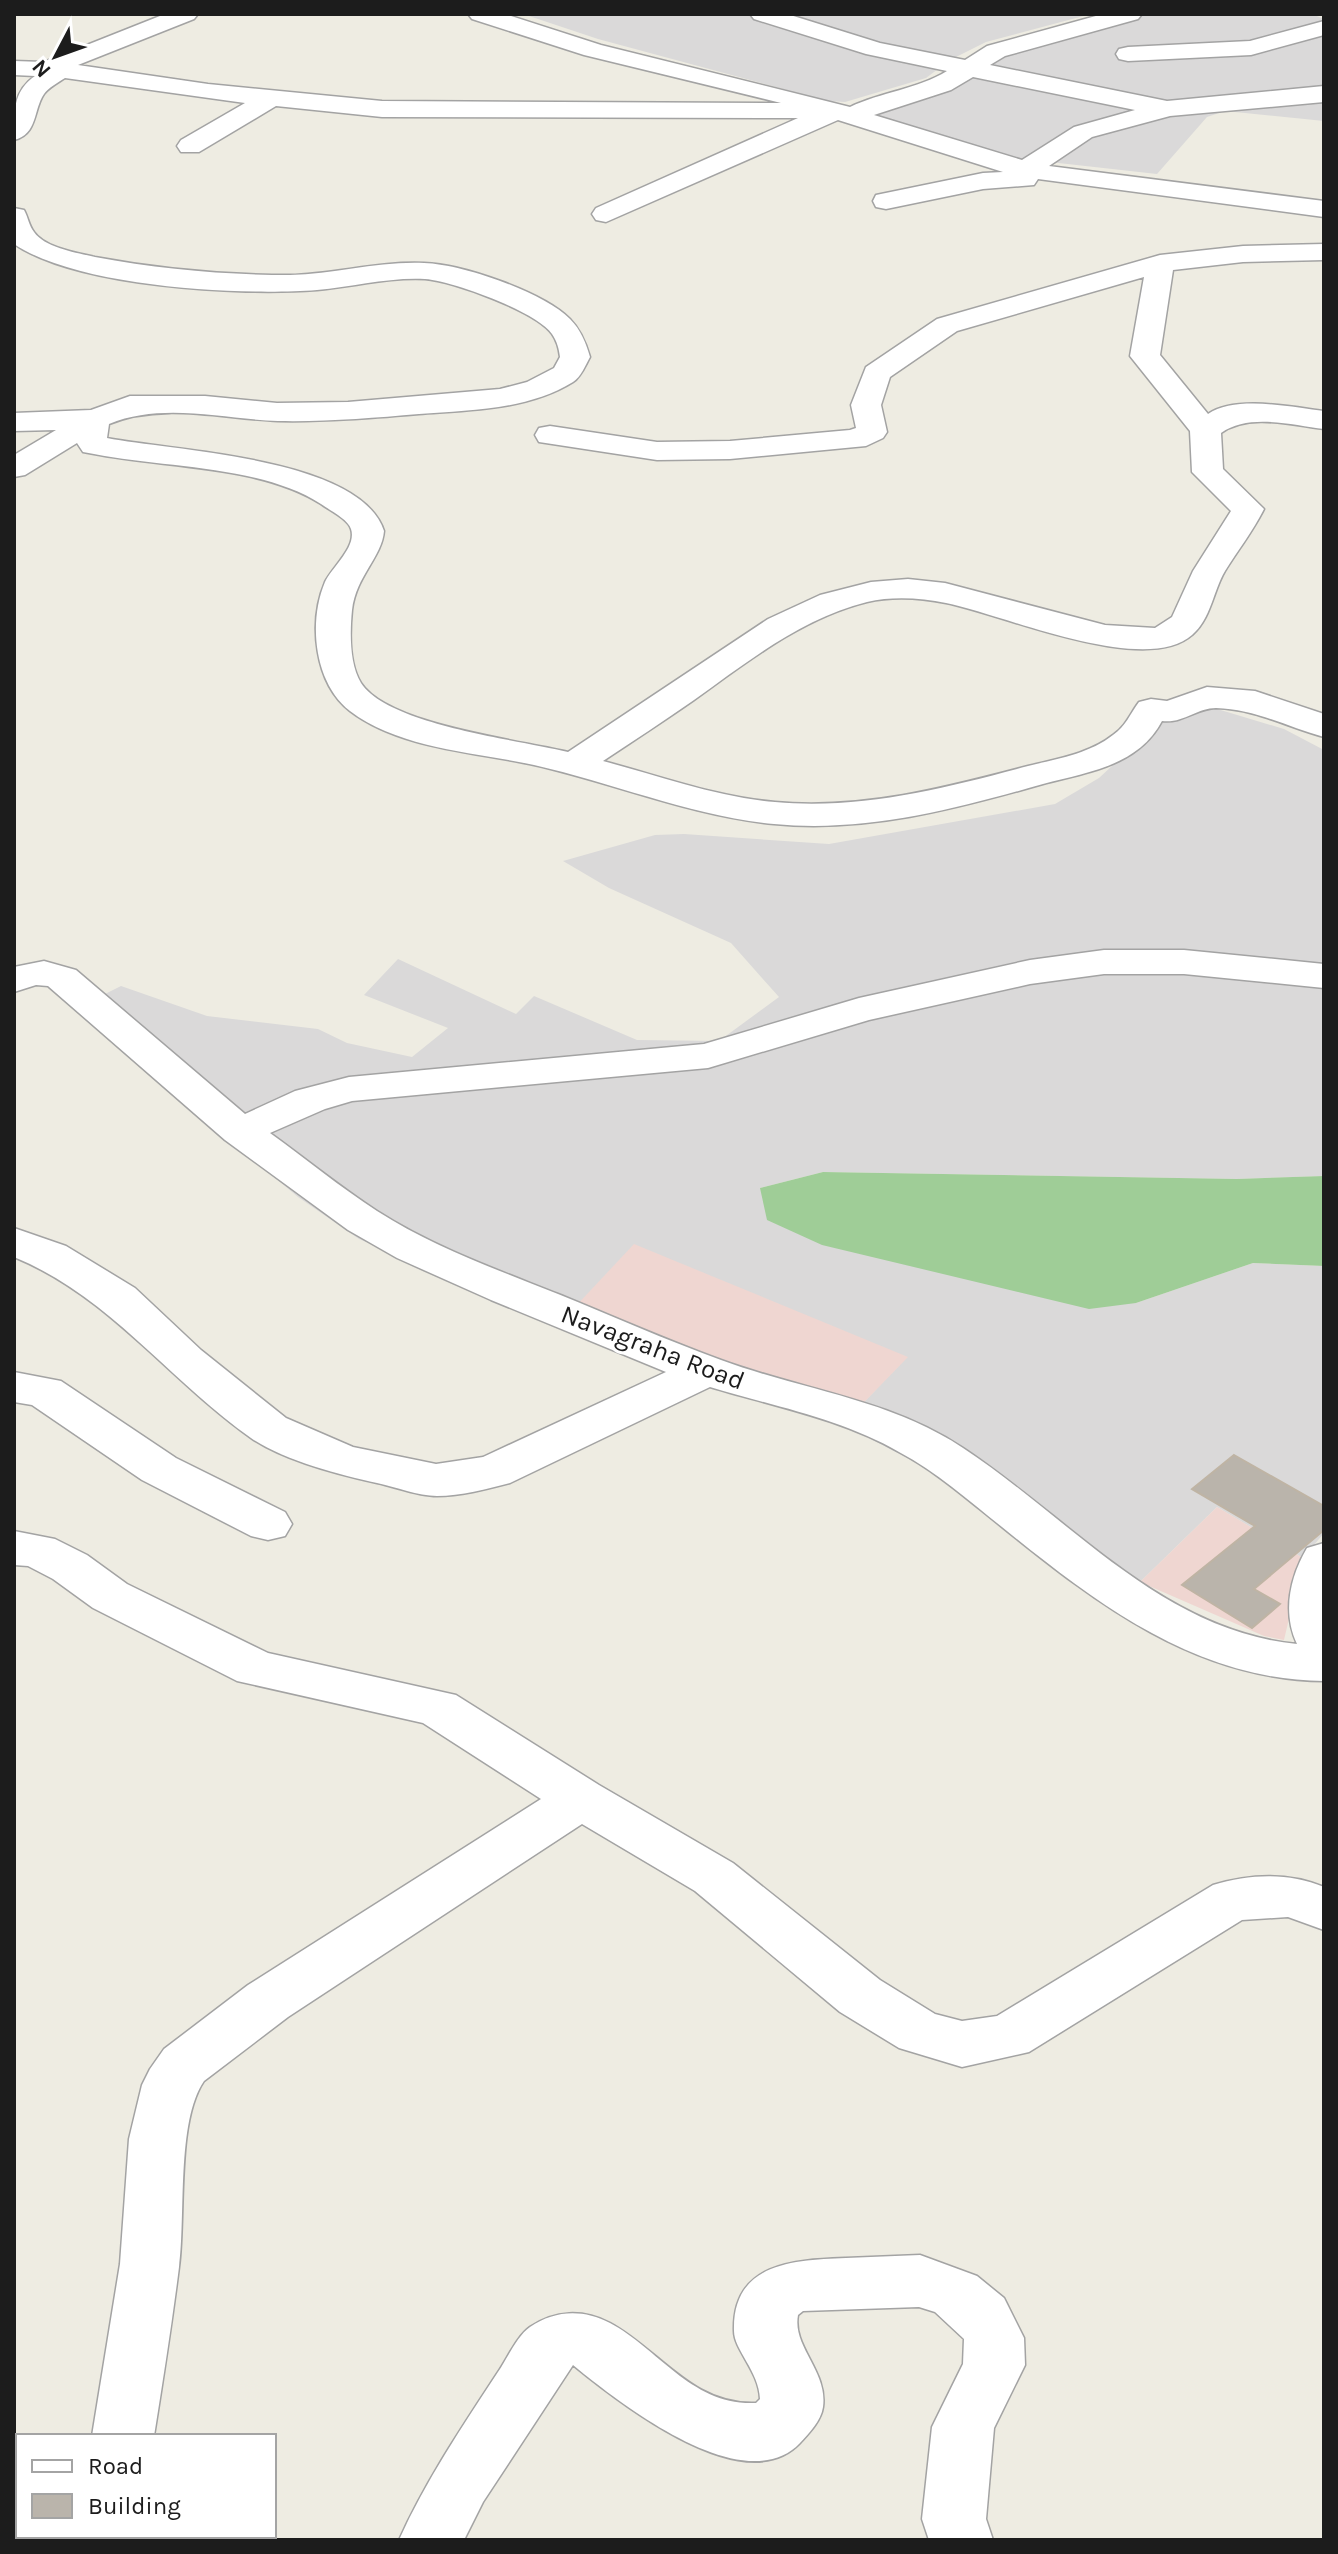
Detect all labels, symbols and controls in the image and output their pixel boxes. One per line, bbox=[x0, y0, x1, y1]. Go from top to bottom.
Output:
north arrow bbox=[16, 16, 96, 96]
text: N bbox=[27, 54, 57, 83]
street label: Navagraha Road bbox=[557, 1298, 749, 1397]
legend bbox=[16, 2434, 276, 2538]
text: Road bbox=[88, 2452, 143, 2480]
text: Building bbox=[88, 2492, 181, 2520]

